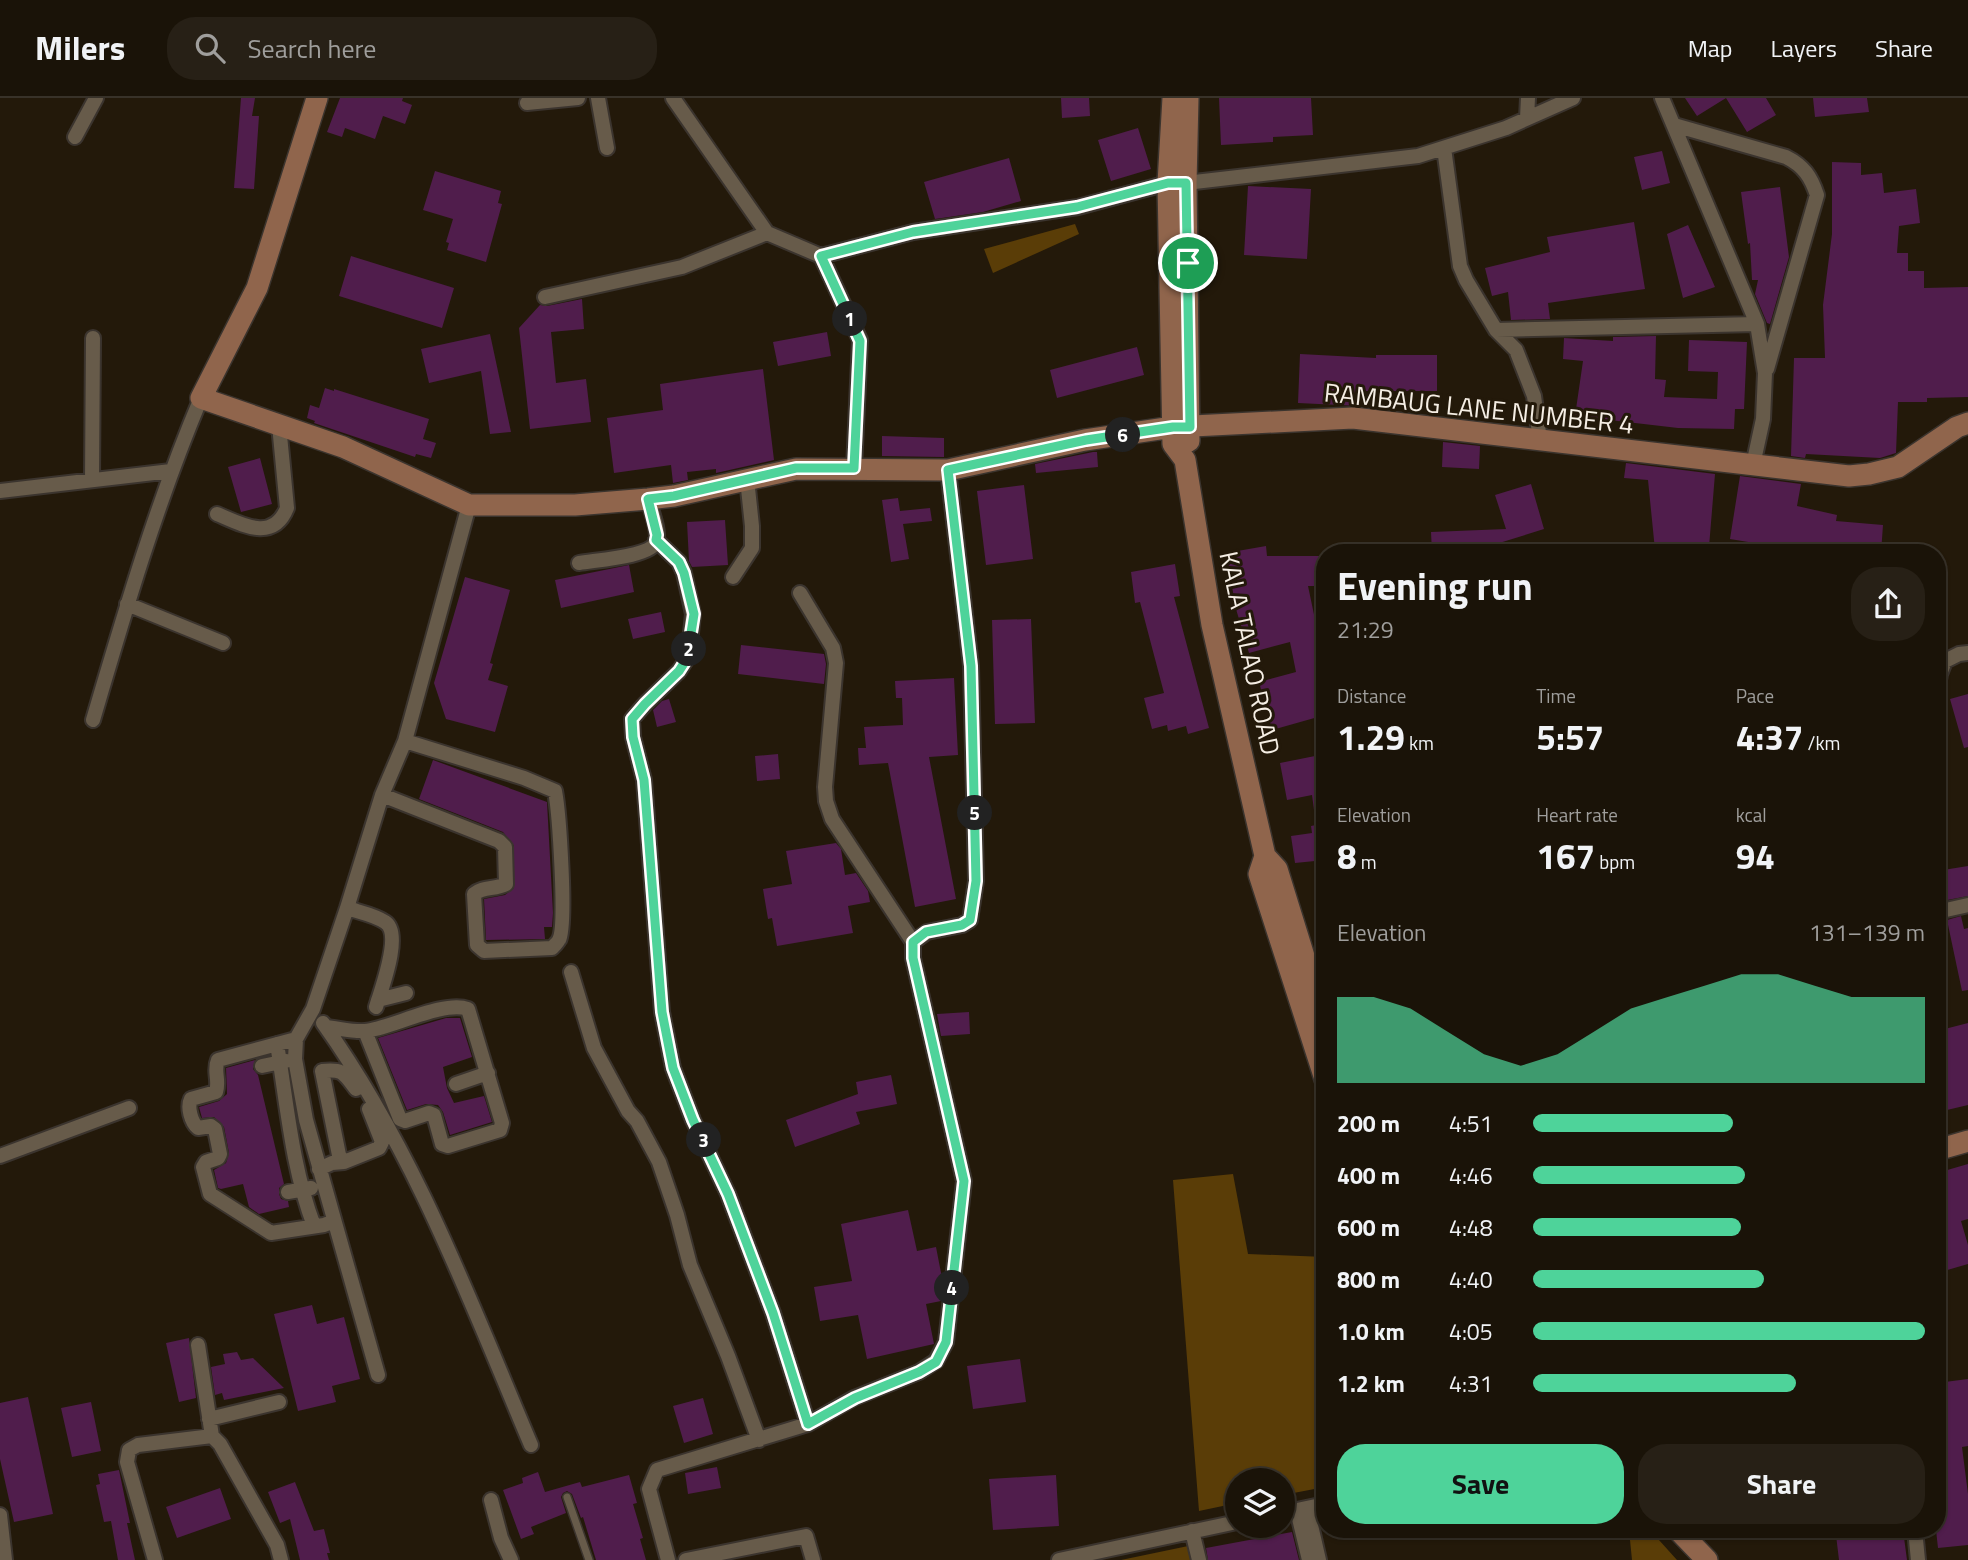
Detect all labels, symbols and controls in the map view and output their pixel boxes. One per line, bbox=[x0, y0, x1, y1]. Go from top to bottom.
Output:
search box bbox=[167, 17, 657, 80]
text: Milers bbox=[35, 23, 125, 73]
icon: search bbox=[191, 29, 229, 67]
text: Search here bbox=[247, 29, 376, 68]
text: Map bbox=[1688, 30, 1733, 66]
text: Layers bbox=[1771, 30, 1837, 66]
text: Share bbox=[1875, 30, 1933, 66]
pin bbox=[1158, 233, 1218, 293]
icon: arrive bbox=[1169, 244, 1207, 282]
pin: 1 bbox=[832, 302, 868, 336]
text: 1 bbox=[844, 304, 855, 333]
street label: RAMBAUG LANE NUMBER 4 bbox=[1322, 372, 1636, 444]
pin: 6 bbox=[1106, 418, 1140, 452]
text: 6 bbox=[1117, 420, 1128, 449]
street label: KALA TALAO ROAD bbox=[1209, 547, 1291, 759]
text: Evening run bbox=[1337, 557, 1533, 615]
button: share bbox=[1851, 567, 1925, 641]
text: 21:29 bbox=[1337, 612, 1394, 647]
pin: 2 bbox=[672, 632, 706, 666]
text: 2 bbox=[683, 634, 694, 663]
text: Distance bbox=[1337, 681, 1406, 710]
text: Time bbox=[1536, 681, 1576, 710]
text: Pace bbox=[1736, 681, 1774, 710]
text: 1.29 bbox=[1337, 710, 1405, 764]
text: 5:57 bbox=[1536, 710, 1604, 764]
text: 4:37 bbox=[1736, 710, 1803, 764]
text: km bbox=[1405, 728, 1434, 757]
text: /km bbox=[1803, 728, 1840, 757]
pin: 5 bbox=[958, 796, 992, 830]
text: 5 bbox=[969, 798, 980, 827]
text: Elevation bbox=[1337, 800, 1411, 829]
text: Heart rate bbox=[1536, 800, 1618, 829]
text: kcal bbox=[1736, 800, 1767, 829]
text: 8 bbox=[1337, 829, 1357, 883]
text: 167 bbox=[1536, 829, 1595, 883]
text: 94 bbox=[1736, 829, 1775, 883]
text: m bbox=[1357, 847, 1377, 876]
text: bpm bbox=[1595, 847, 1635, 876]
text: Elevation bbox=[1337, 915, 1426, 950]
text: 131–139 m bbox=[1809, 915, 1925, 950]
text: 200 m bbox=[1337, 1106, 1400, 1141]
text: 4:51 bbox=[1449, 1106, 1493, 1141]
pin: 3 bbox=[686, 1122, 722, 1158]
text: 3 bbox=[698, 1125, 709, 1154]
text: 400 m bbox=[1337, 1158, 1400, 1193]
text: 4:46 bbox=[1449, 1158, 1493, 1193]
text: 600 m bbox=[1337, 1210, 1400, 1245]
text: 4:48 bbox=[1449, 1210, 1493, 1245]
text: 800 m bbox=[1337, 1262, 1400, 1297]
text: 4:40 bbox=[1449, 1262, 1493, 1297]
pin: 4 bbox=[934, 1270, 970, 1306]
text: 4 bbox=[946, 1273, 957, 1302]
text: 1.0 km bbox=[1337, 1314, 1405, 1349]
text: 4:05 bbox=[1449, 1314, 1493, 1349]
text: 1.2 km bbox=[1337, 1366, 1405, 1401]
text: 4:31 bbox=[1449, 1366, 1493, 1401]
button: Save bbox=[1337, 1444, 1624, 1524]
button: Share bbox=[1638, 1444, 1925, 1524]
map controls bbox=[1225, 1468, 1295, 1538]
button: layers bbox=[1225, 1468, 1295, 1538]

